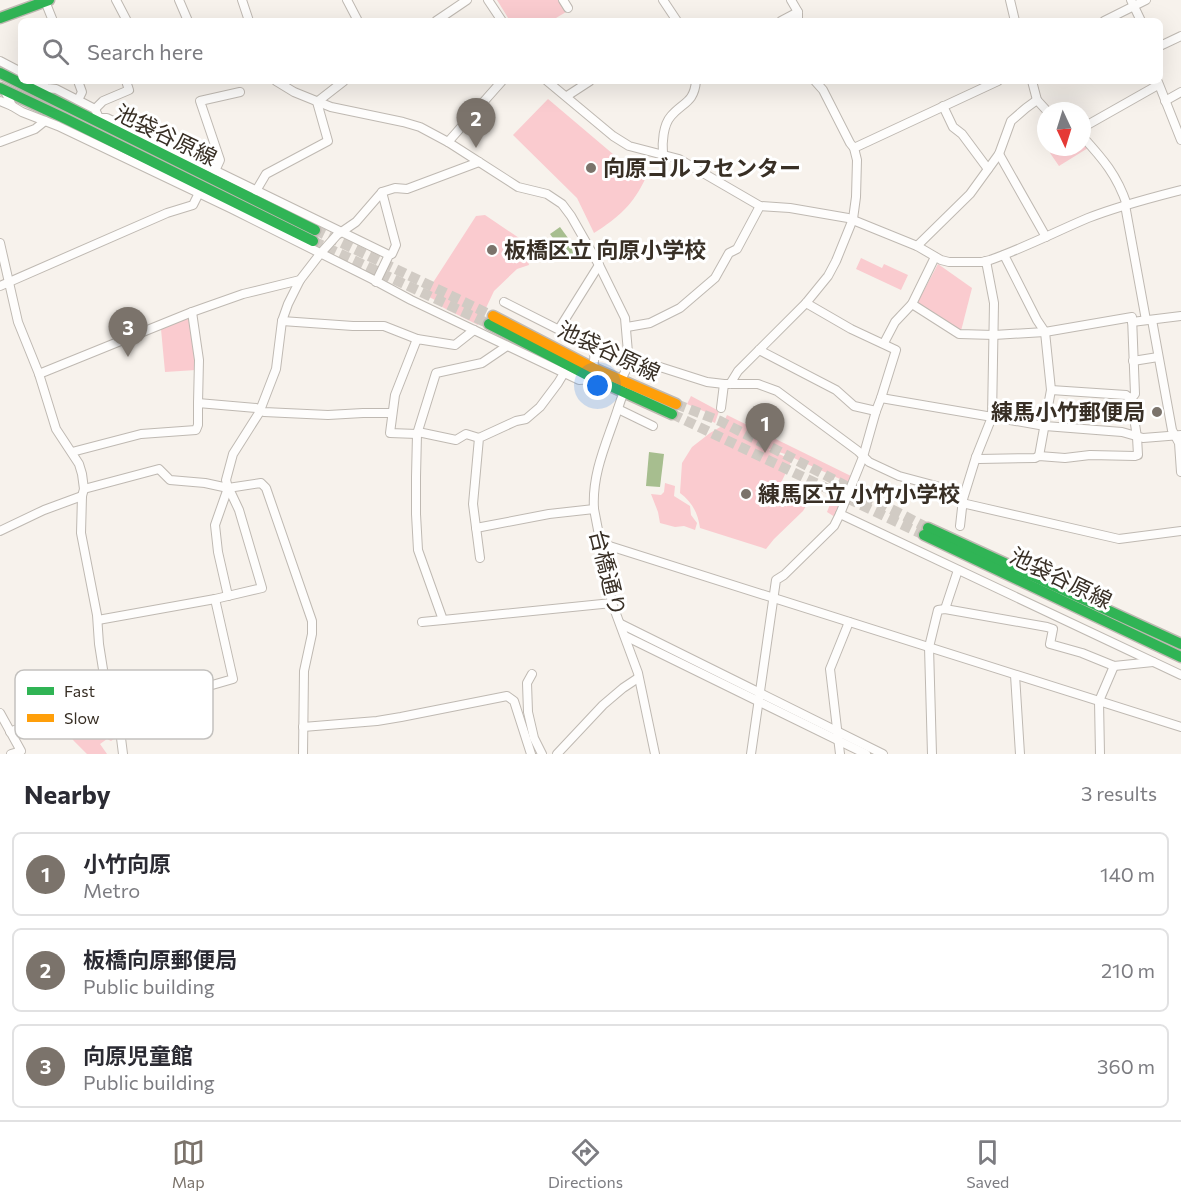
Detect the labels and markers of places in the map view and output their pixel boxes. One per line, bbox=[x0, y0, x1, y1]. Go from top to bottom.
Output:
pin: 2 bbox=[456, 98, 496, 148]
place label: 向原ゴルフセンター bbox=[603, 154, 801, 181]
marker: 向原ゴルフセンター bbox=[584, 161, 598, 175]
place label: 板橋区立 向原小学校 bbox=[504, 236, 706, 263]
marker: 板橋区立 向原小学校 bbox=[485, 243, 499, 257]
pin: 3 bbox=[108, 308, 148, 357]
place label: 練馬小竹郵便局 bbox=[991, 398, 1145, 425]
pin: 1 bbox=[746, 404, 784, 453]
marker: 練馬小竹郵便局 bbox=[1150, 405, 1164, 419]
place label: 練馬区立 小竹小学校 bbox=[758, 480, 960, 507]
marker: 練馬区立 小竹小学校 bbox=[739, 487, 753, 501]

